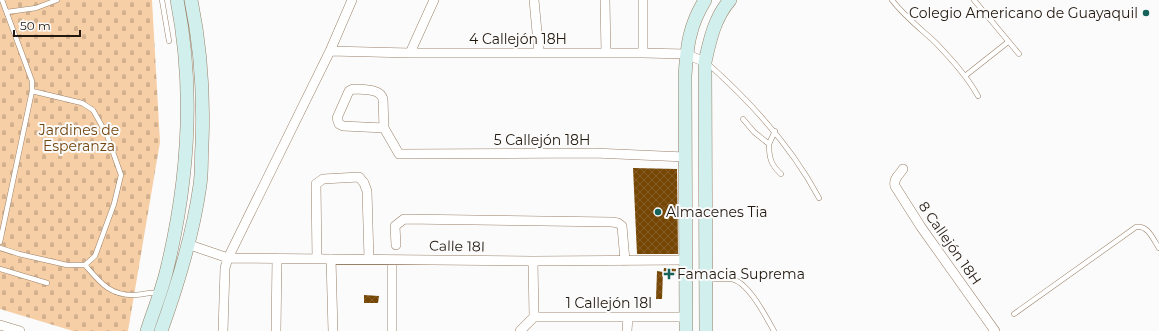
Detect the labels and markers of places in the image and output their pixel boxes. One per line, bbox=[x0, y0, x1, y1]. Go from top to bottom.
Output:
place label: Colegio Americano de Guayaquil bbox=[909, 4, 1138, 22]
marker: Colegio Americano de Guayaquil bbox=[1141, 8, 1151, 18]
place label: Almacenes Tia bbox=[666, 203, 768, 221]
marker: Almacenes Tia bbox=[653, 207, 663, 217]
place label: Famacia Suprema bbox=[677, 265, 805, 283]
marker: Famacia Suprema bbox=[664, 269, 674, 279]

